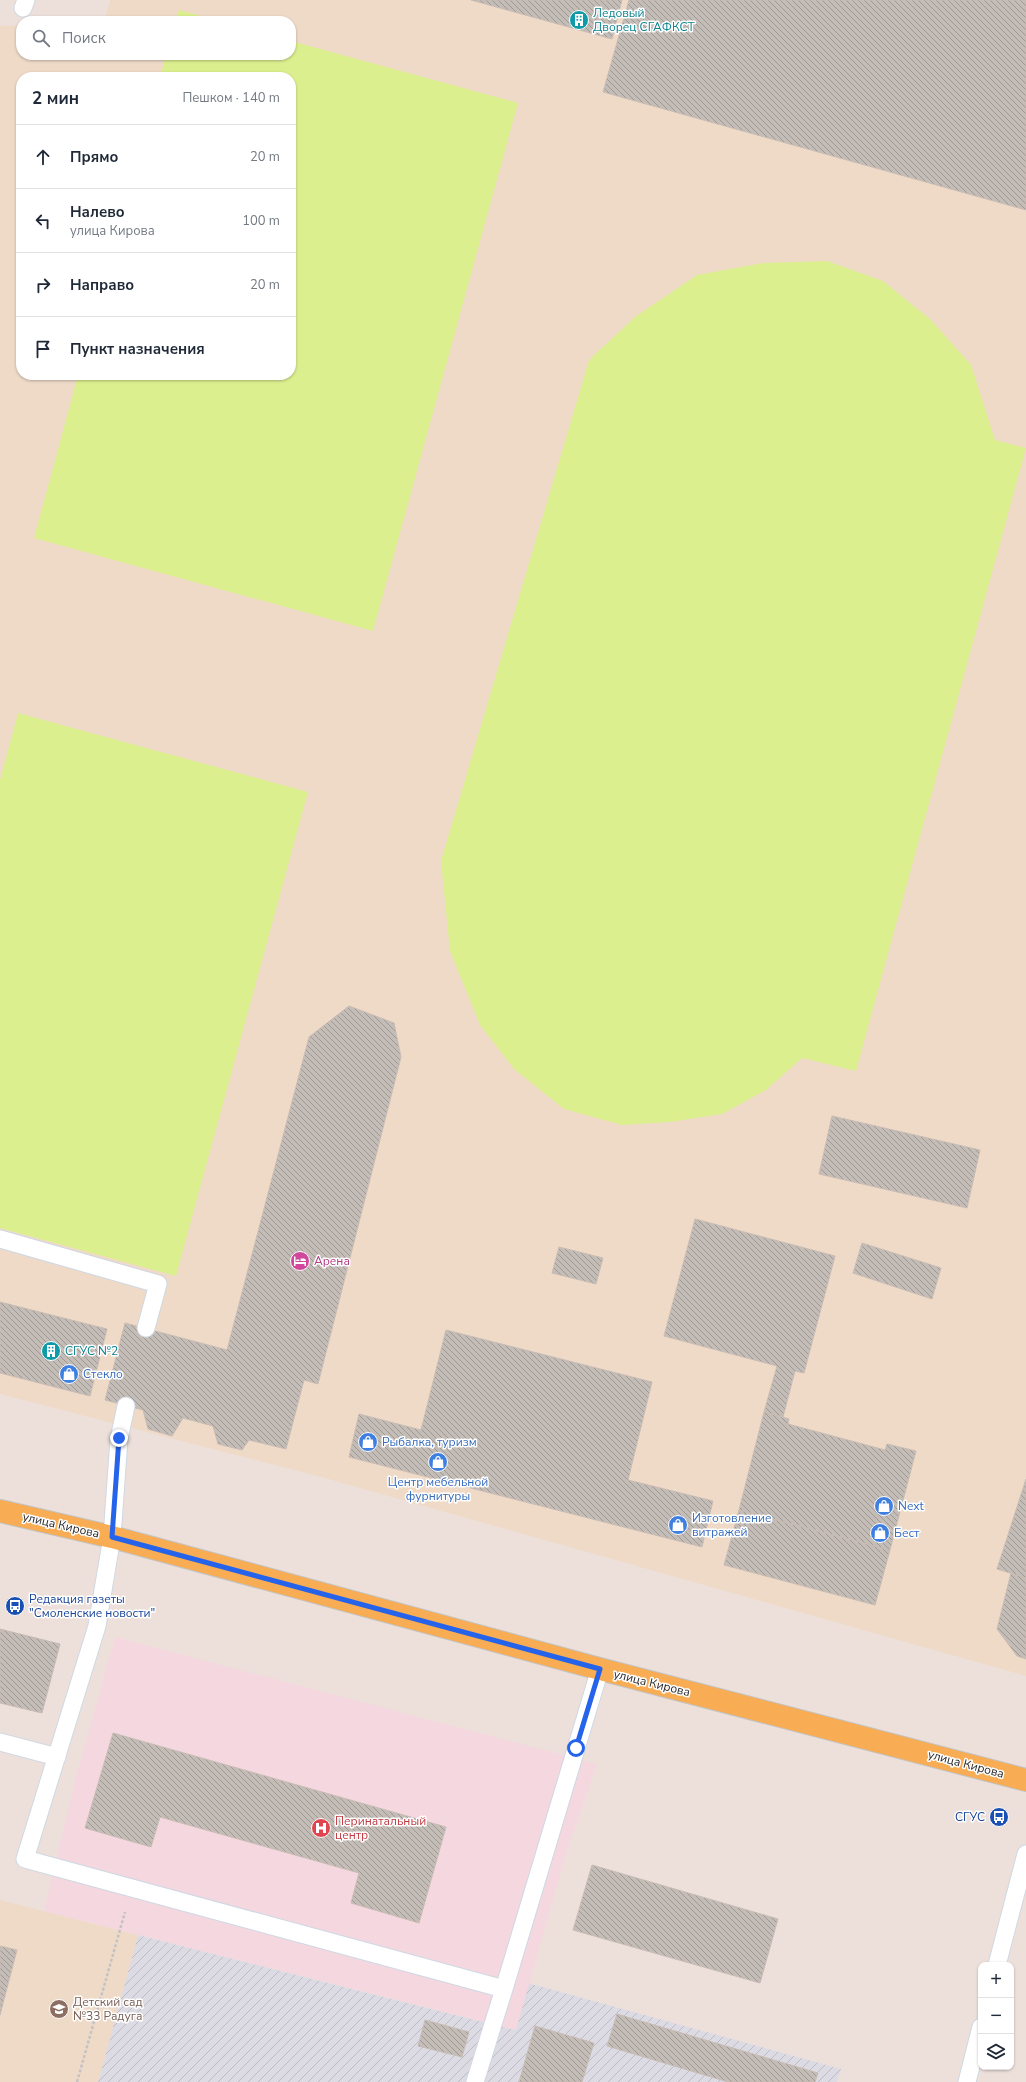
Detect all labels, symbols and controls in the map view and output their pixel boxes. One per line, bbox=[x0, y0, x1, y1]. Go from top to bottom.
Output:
place label: Ледовый Дворец СГАФКСТ bbox=[593, 5, 696, 35]
building icon: Ледовый Дворец СГАФКСТ bbox=[568, 9, 590, 31]
search box bbox=[16, 16, 296, 60]
icon: search bbox=[30, 27, 52, 49]
text: Поиск bbox=[62, 28, 106, 48]
text: 2 мин bbox=[32, 87, 79, 110]
text: Пешком · 140 m bbox=[182, 89, 280, 107]
icon: ahead bbox=[32, 146, 54, 168]
text: Прямо bbox=[70, 147, 118, 167]
text: 20 m bbox=[250, 148, 280, 166]
text: Налево bbox=[70, 202, 125, 222]
icon: left bbox=[32, 210, 54, 232]
text: 100 m bbox=[242, 212, 280, 230]
text: улица Кирова bbox=[70, 222, 155, 240]
icon: right bbox=[32, 274, 54, 296]
text: Направо bbox=[70, 275, 134, 295]
text: 20 m bbox=[250, 276, 280, 294]
icon: arrive bbox=[32, 338, 54, 360]
text: Пункт назначения bbox=[70, 339, 205, 359]
hotel icon: Арена bbox=[289, 1250, 311, 1272]
place label: Арена bbox=[314, 1253, 350, 1269]
building icon: СГУС №2 bbox=[40, 1340, 62, 1362]
place label: СГУС №2 bbox=[65, 1343, 118, 1359]
shop icon: Стекло bbox=[58, 1363, 80, 1385]
place label: Стекло bbox=[83, 1366, 123, 1382]
route end bbox=[110, 1429, 128, 1447]
shop icon: Рыбалка, туризм bbox=[357, 1431, 379, 1453]
place label: Рыбалка, туризм bbox=[382, 1434, 477, 1450]
shop icon: Центр мебельной фурнитуры bbox=[427, 1451, 449, 1473]
place label: Центр мебельной фурнитуры bbox=[388, 1474, 488, 1504]
shop icon: Next bbox=[873, 1495, 895, 1517]
place label: Next bbox=[898, 1498, 925, 1514]
street label: улица Кирова bbox=[21, 1508, 101, 1542]
place label: Изготовление витражей bbox=[692, 1510, 771, 1540]
shop icon: Изготовление витражей bbox=[667, 1514, 689, 1536]
shop icon: Бест bbox=[869, 1522, 891, 1544]
place label: Бест bbox=[894, 1525, 920, 1541]
place label: Редакция газеты "Смоленские новости" bbox=[29, 1591, 155, 1621]
bus stop icon: Редакция газеты "Смоленские новости" bbox=[4, 1595, 26, 1617]
street label: улица Кирова bbox=[612, 1666, 692, 1700]
route start bbox=[567, 1739, 585, 1757]
street label: улица Кирова bbox=[926, 1746, 1006, 1782]
bus stop icon: СГУС bbox=[988, 1806, 1010, 1828]
place label: СГУС bbox=[955, 1809, 985, 1825]
place label: Перинатальный центр bbox=[335, 1813, 426, 1843]
hospital icon: Перинатальный центр bbox=[310, 1817, 332, 1839]
map controls bbox=[978, 1962, 1014, 2070]
button: + bbox=[978, 1962, 1014, 1998]
place label: Детский сад №33 Радуга bbox=[73, 1994, 142, 2024]
school or university icon: Детский сад №33 Радуга bbox=[48, 1998, 70, 2020]
button: − bbox=[978, 1998, 1014, 2034]
button: layers bbox=[978, 2034, 1014, 2070]

